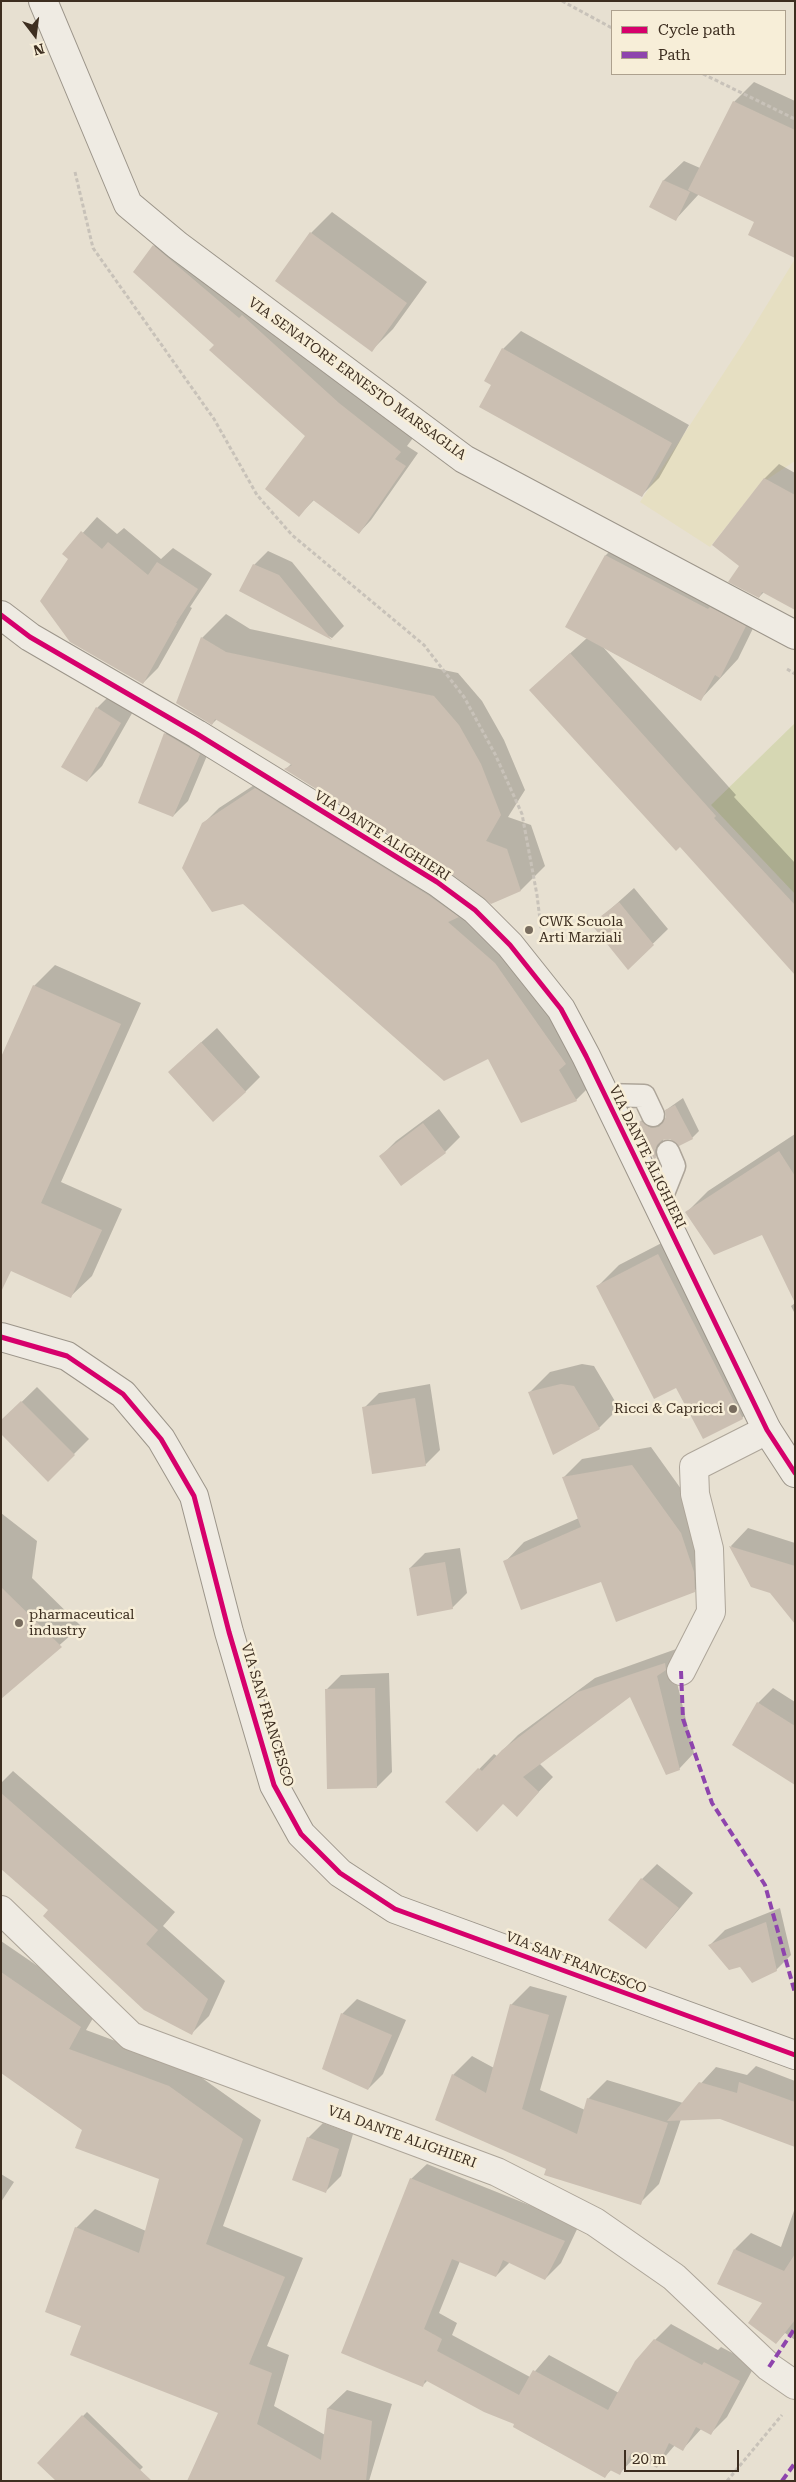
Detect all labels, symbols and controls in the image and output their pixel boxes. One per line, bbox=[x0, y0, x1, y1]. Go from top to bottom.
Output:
north arrow bbox=[10, 10, 60, 60]
legend bbox=[611, 10, 786, 75]
text: Cycle path bbox=[658, 21, 735, 39]
text: N bbox=[32, 40, 46, 59]
text: Path bbox=[658, 46, 691, 64]
street label: VIA SENATORE ERNESTO MARSAGLIA bbox=[245, 294, 469, 464]
street label: VIA DANTE ALIGHIERI bbox=[311, 787, 453, 885]
place label: CWK Scuola Arti Marziali bbox=[539, 914, 623, 946]
marker: CWK Scuola Arti Marziali bbox=[523, 924, 535, 936]
street label: VIA DANTE ALIGHIERI bbox=[605, 1083, 689, 1231]
place label: Ricci & Capricci bbox=[614, 1401, 723, 1417]
marker: Ricci & Capricci bbox=[727, 1403, 739, 1415]
place label: pharmaceutical industry bbox=[29, 1607, 134, 1640]
marker: pharmaceutical industry bbox=[13, 1617, 25, 1629]
street label: VIA SAN FRANCESCO bbox=[237, 1641, 297, 1789]
street label: VIA SAN FRANCESCO bbox=[503, 1928, 649, 1998]
street label: VIA DANTE ALIGHIERI bbox=[325, 2102, 479, 2172]
scale bar bbox=[626, 2440, 741, 2472]
text: 20 m bbox=[632, 2450, 666, 2468]

